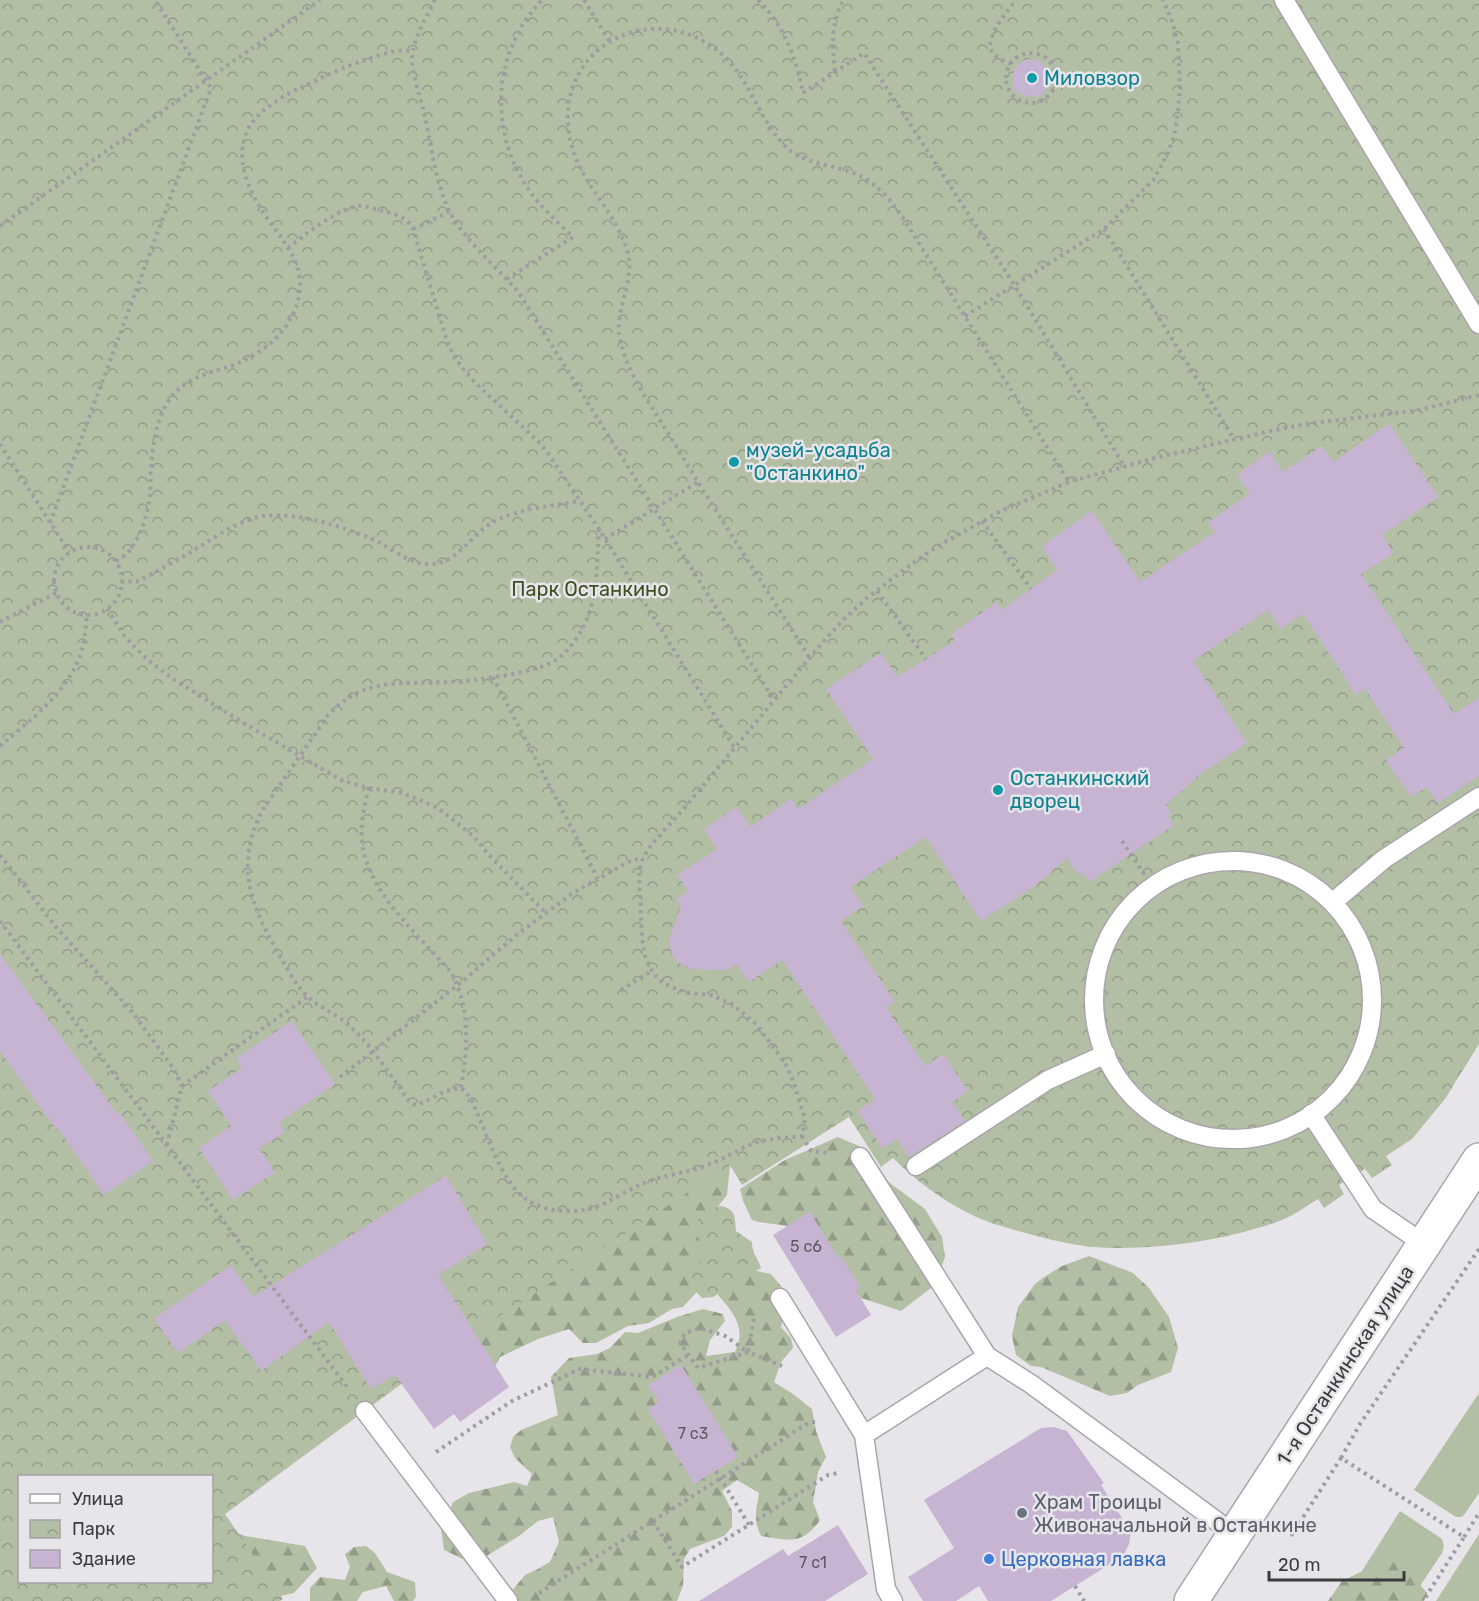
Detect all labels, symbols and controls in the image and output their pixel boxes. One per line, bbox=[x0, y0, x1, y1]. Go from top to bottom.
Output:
place label: Миловзор bbox=[1044, 66, 1140, 90]
marker: Миловзор bbox=[1025, 71, 1039, 85]
place label: музей-усадьба "Останкино" bbox=[746, 438, 891, 485]
marker: музей-усадьба "Останкино" bbox=[727, 455, 741, 469]
park label: Парк Останкино bbox=[511, 577, 669, 601]
place label: Останкинский дворец bbox=[1010, 766, 1149, 813]
marker: Останкинский дворец bbox=[991, 783, 1005, 797]
house number: 5 с6 bbox=[790, 1237, 822, 1256]
street label: 1-я Останкинская улица bbox=[1271, 1261, 1419, 1469]
house number: 7 с3 bbox=[678, 1424, 708, 1443]
legend bbox=[18, 1475, 213, 1583]
text: Улица bbox=[72, 1488, 124, 1510]
place label: Храм Троицы Живоначальной в Останкине bbox=[1034, 1490, 1317, 1537]
marker: Храм Троицы Живоначальной в Останкине bbox=[1015, 1506, 1029, 1520]
text: Парк bbox=[72, 1518, 116, 1540]
scale bar bbox=[1269, 1544, 1404, 1582]
place label: Церковная лавка bbox=[1001, 1547, 1166, 1571]
text: Здание bbox=[72, 1548, 136, 1570]
marker: Церковная лавка bbox=[982, 1552, 996, 1566]
house number: 7 с1 bbox=[799, 1553, 827, 1572]
text: 20 m bbox=[1278, 1554, 1320, 1576]

